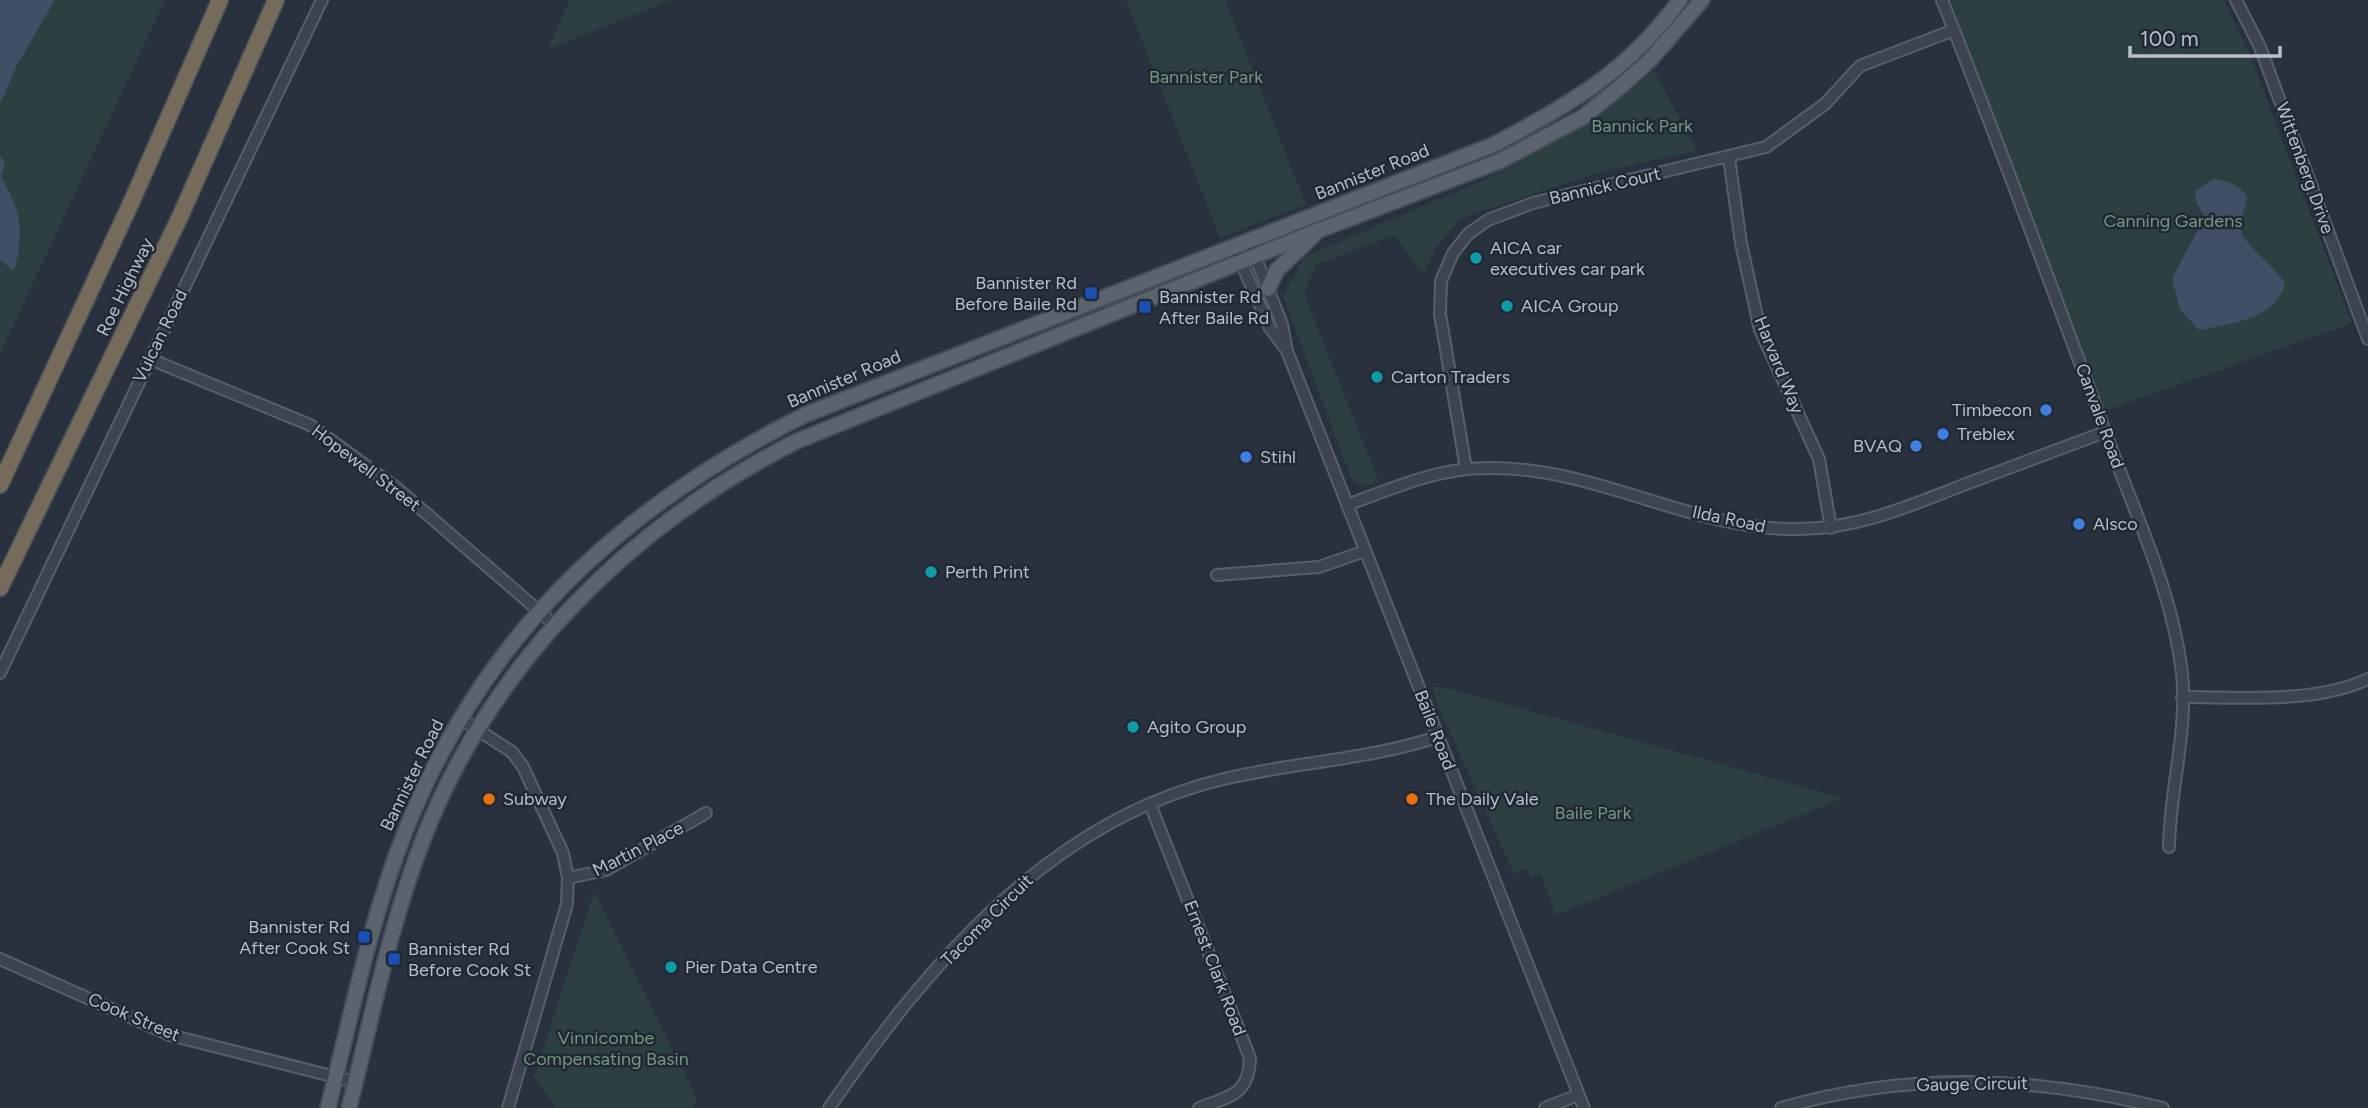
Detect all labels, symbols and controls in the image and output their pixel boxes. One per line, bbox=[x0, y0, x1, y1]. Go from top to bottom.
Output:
scale bar bbox=[2130, 14, 2280, 58]
text: 100 m bbox=[2140, 26, 2199, 51]
park label: Bannister Park bbox=[1149, 66, 1263, 88]
street label: Wittenberg Drive bbox=[2271, 99, 2339, 237]
park label: Bannick Park bbox=[1591, 115, 1693, 137]
street label: Bannister Road bbox=[1312, 139, 1432, 205]
street label: Bannick Court bbox=[1547, 162, 1663, 210]
park label: Canning Gardens bbox=[2103, 210, 2243, 232]
street label: Roe Highway bbox=[92, 234, 158, 340]
place label: AICA car executives car park bbox=[1490, 237, 1645, 280]
marker: AICA car executives car park bbox=[1468, 250, 1484, 266]
place label: Bannister Rd Before Baile Rd bbox=[954, 272, 1077, 315]
marker: Bannister Rd Before Baile Rd bbox=[1083, 285, 1099, 301]
street label: Vulcan Road bbox=[128, 286, 192, 386]
place label: Bannister Rd After Baile Rd bbox=[1159, 286, 1269, 329]
place label: AICA Group bbox=[1521, 295, 1619, 317]
marker: AICA Group bbox=[1499, 298, 1515, 314]
marker: Bannister Rd After Baile Rd bbox=[1137, 299, 1153, 315]
street label: Harvard Way bbox=[1749, 313, 1809, 417]
street label: Bannister Road bbox=[784, 345, 904, 413]
street label: Canvale Road bbox=[2071, 361, 2129, 471]
place label: Carton Traders bbox=[1391, 366, 1510, 388]
marker: Carton Traders bbox=[1369, 369, 1385, 385]
place label: Timbecon bbox=[1952, 399, 2032, 421]
marker: Timbecon bbox=[2038, 402, 2054, 418]
street label: Hopewell Street bbox=[307, 420, 425, 516]
place label: Treblex bbox=[1957, 423, 2015, 445]
marker: Treblex bbox=[1935, 426, 1951, 442]
place label: BVAQ bbox=[1853, 435, 1902, 457]
marker: BVAQ bbox=[1908, 438, 1924, 454]
place label: Stihl bbox=[1260, 446, 1296, 468]
marker: Stihl bbox=[1238, 449, 1254, 465]
street label: Ilda Road bbox=[1690, 501, 1768, 537]
place label: Alsco bbox=[2093, 513, 2138, 535]
marker: Alsco bbox=[2071, 516, 2087, 532]
place label: Perth Print bbox=[945, 561, 1030, 583]
marker: Perth Print bbox=[923, 564, 939, 580]
street label: Baile Road bbox=[1410, 687, 1460, 773]
street label: Bannister Road bbox=[376, 716, 448, 834]
place label: Agito Group bbox=[1147, 716, 1246, 738]
marker: Agito Group bbox=[1125, 719, 1141, 735]
place label: Subway bbox=[503, 788, 567, 810]
place label: The Daily Vale bbox=[1426, 788, 1539, 810]
marker: Subway bbox=[481, 791, 497, 807]
marker: The Daily Vale bbox=[1404, 791, 1420, 807]
park label: Baile Park bbox=[1555, 802, 1632, 824]
street label: Martin Place bbox=[589, 817, 687, 881]
street label: Tacoma Circuit bbox=[936, 869, 1038, 971]
street label: Ernest Clark Road bbox=[1179, 897, 1251, 1039]
place label: Bannister Rd After Cook St bbox=[239, 916, 350, 959]
marker: Bannister Rd After Cook St bbox=[356, 929, 372, 945]
place label: Bannister Rd Before Cook St bbox=[408, 938, 531, 981]
marker: Bannister Rd Before Cook St bbox=[386, 951, 402, 967]
place label: Pier Data Centre bbox=[685, 956, 818, 978]
marker: Pier Data Centre bbox=[663, 959, 679, 975]
street label: Cook Street bbox=[85, 988, 183, 1046]
park label: Vinnicombe Compensating Basin bbox=[523, 1027, 689, 1070]
street label: Gauge Circuit bbox=[1916, 1072, 2028, 1096]

